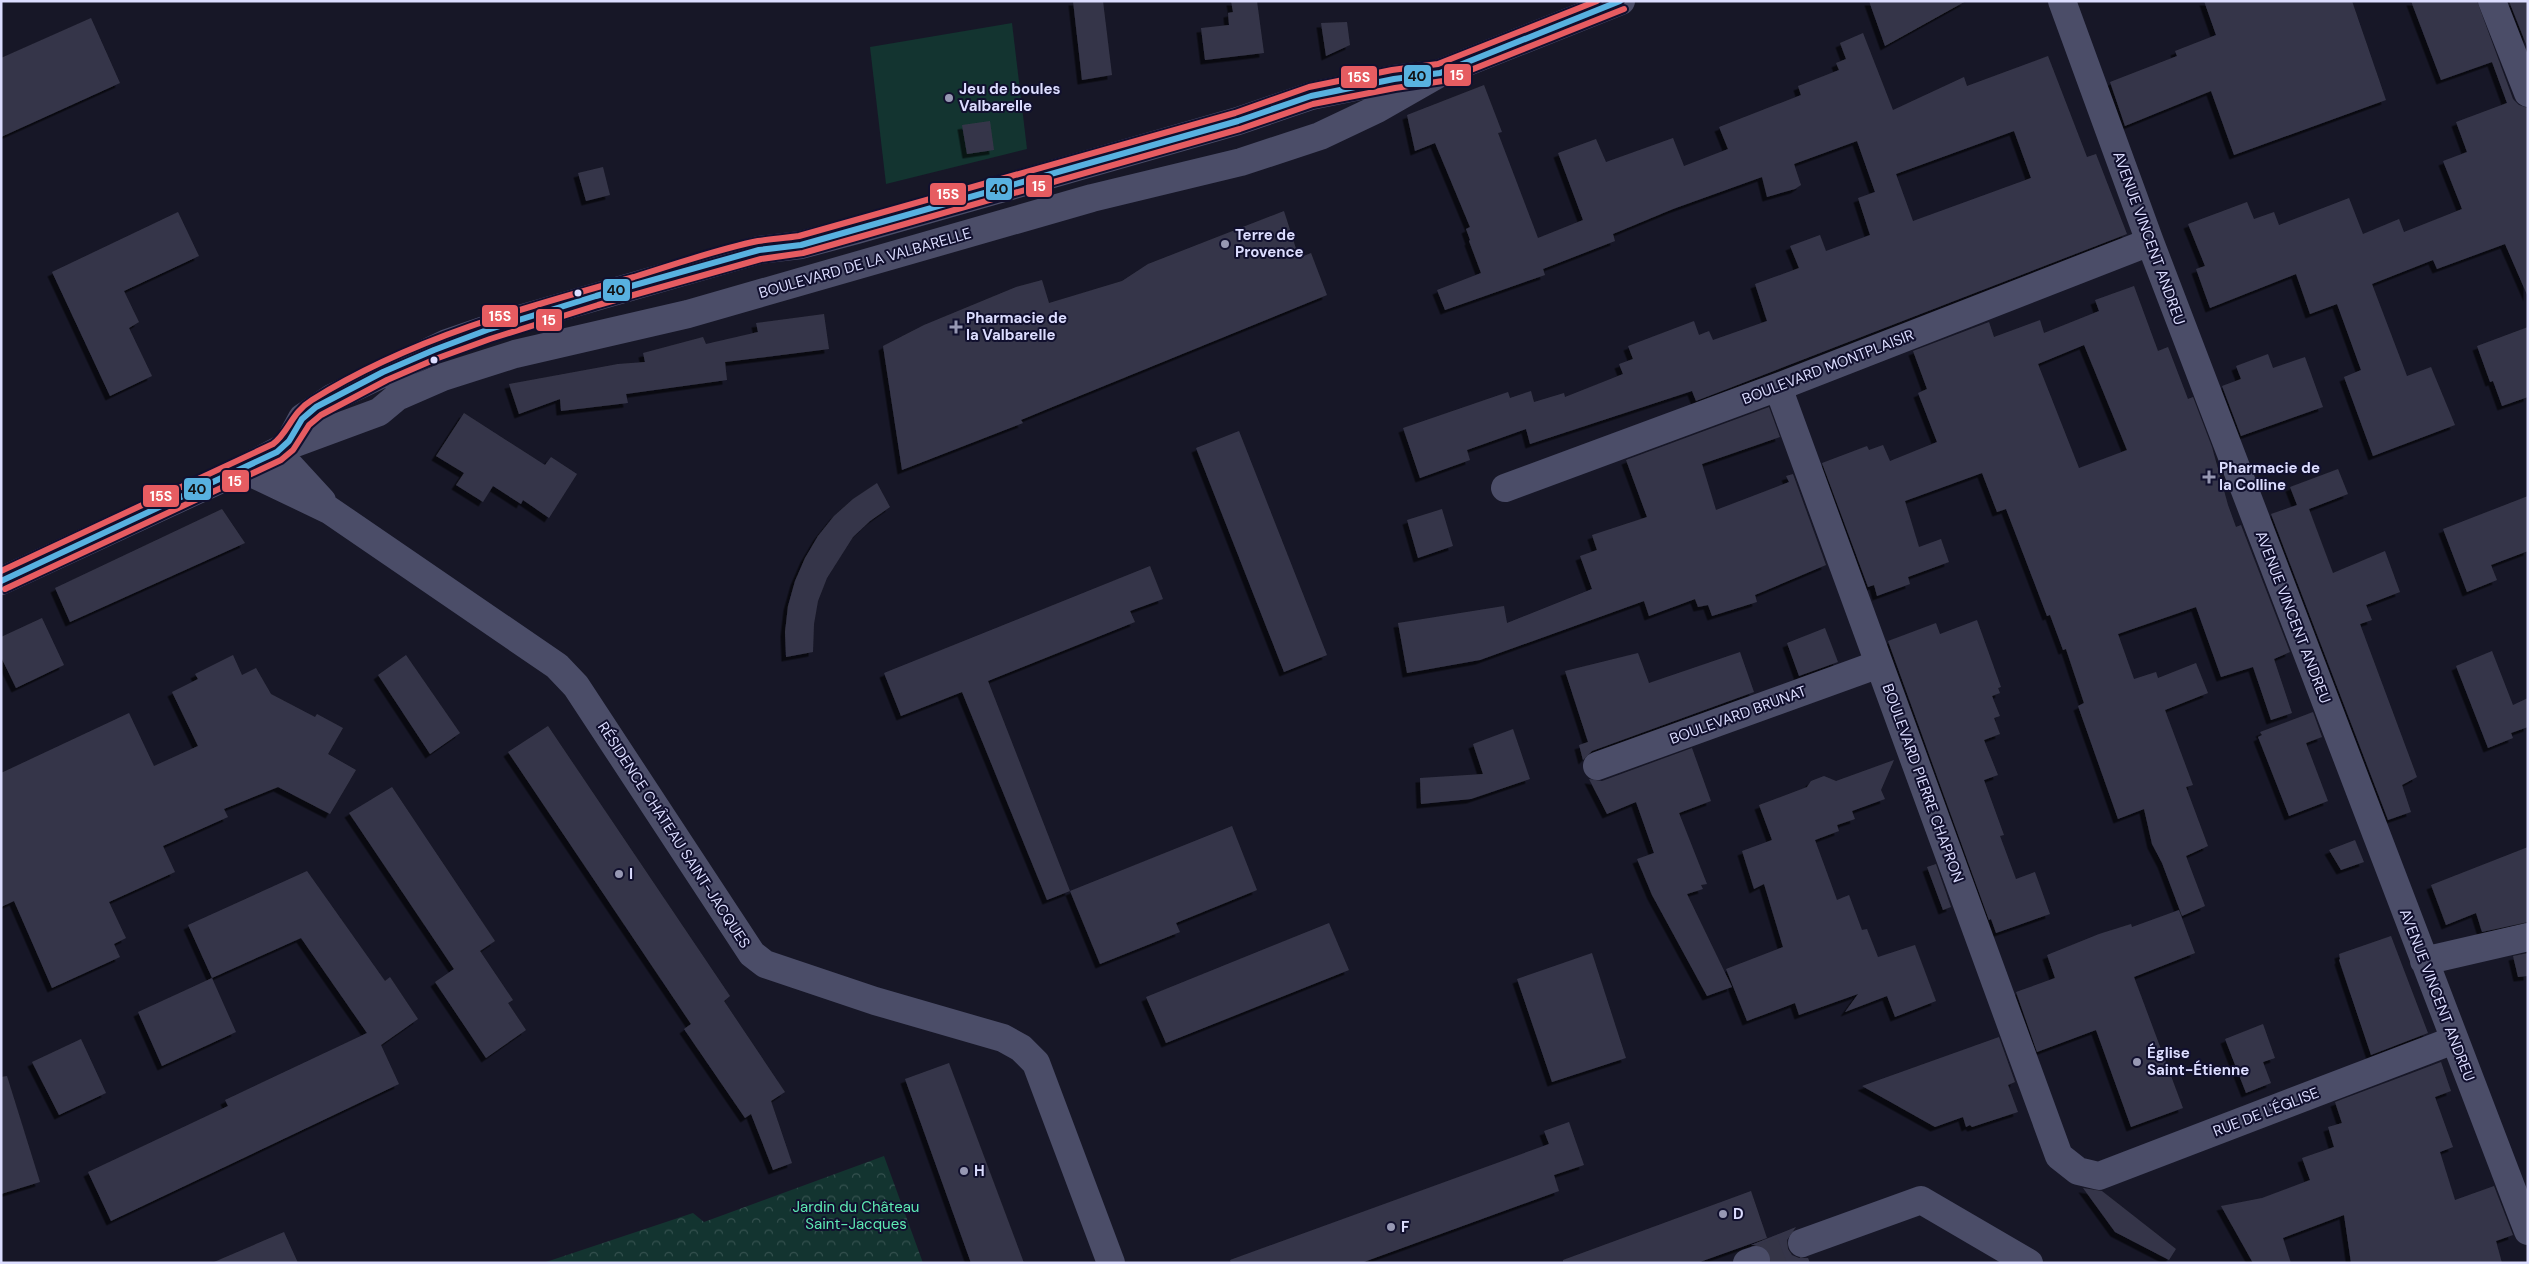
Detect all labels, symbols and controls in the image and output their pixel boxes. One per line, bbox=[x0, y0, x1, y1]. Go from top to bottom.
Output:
line badge: 15 bbox=[1443, 63, 1472, 87]
line badge: 40 bbox=[1403, 64, 1432, 88]
line badge: 15S bbox=[1340, 65, 1378, 89]
text: 15 bbox=[1450, 66, 1464, 84]
text: 40 bbox=[1408, 67, 1427, 85]
text: 15S bbox=[1348, 68, 1370, 86]
place label: Jeu de boules Valbarelle bbox=[959, 79, 1061, 116]
marker: Jeu de boules Valbarelle bbox=[943, 92, 955, 104]
street label: AVENUE VINCENT ANDREU bbox=[2108, 148, 2190, 328]
line badge: 15 bbox=[1025, 174, 1053, 198]
line badge: 40 bbox=[985, 177, 1013, 201]
text: 15 bbox=[1032, 177, 1046, 195]
text: 40 bbox=[990, 180, 1009, 198]
line badge: 15S bbox=[929, 182, 967, 206]
text: 15S bbox=[937, 185, 959, 203]
street label: BOULEVARD DE LA VALBARELLE bbox=[756, 223, 974, 303]
place label: Terre de Provence bbox=[1235, 225, 1304, 262]
marker: Terre de Provence bbox=[1219, 238, 1231, 250]
line badge: 40 bbox=[602, 278, 631, 302]
text: 40 bbox=[607, 281, 626, 299]
unlabelled marker bbox=[573, 288, 583, 298]
line badge: 15S bbox=[481, 304, 519, 328]
text: 15S bbox=[489, 307, 511, 325]
line badge: 15 bbox=[535, 308, 563, 332]
place label: Pharmacie de la Valbarelle bbox=[966, 308, 1067, 345]
text: 15 bbox=[542, 311, 556, 329]
marker: Pharmacie de la Valbarelle bbox=[950, 321, 962, 333]
street label: BOULEVARD MONTPLAISIR bbox=[1739, 325, 1917, 409]
unlabelled marker bbox=[429, 355, 439, 365]
place label: Pharmacie de la Colline bbox=[2219, 458, 2320, 495]
line badge: 15 bbox=[221, 469, 250, 493]
marker: Pharmacie de la Colline bbox=[2203, 471, 2215, 483]
text: 15 bbox=[228, 472, 242, 490]
line badge: 40 bbox=[183, 477, 212, 501]
text: 40 bbox=[188, 480, 207, 498]
line badge: 15S bbox=[142, 484, 180, 508]
text: 15S bbox=[150, 487, 172, 505]
street label: AVENUE VINCENT ANDREU bbox=[2251, 528, 2335, 706]
street label: BOULEVARD BRUNAT bbox=[1667, 681, 1809, 749]
street label: BOULEVARD PIERRE CHAPRON bbox=[1878, 681, 1968, 885]
street label: RÉSIDENCE CHÂTEAU SAINT-JACQUES bbox=[594, 719, 754, 951]
place label: I bbox=[629, 865, 633, 883]
marker: I bbox=[613, 868, 625, 880]
street label: AVENUE VINCENT ANDREU bbox=[2395, 906, 2479, 1084]
place label: Église Saint-Étienne bbox=[2147, 1043, 2249, 1080]
marker: Église Saint-Étienne bbox=[2131, 1056, 2143, 1068]
street label: RUE DE L'ÉGLISE bbox=[2210, 1083, 2322, 1141]
place label: H bbox=[974, 1161, 985, 1181]
marker: H bbox=[958, 1165, 970, 1177]
park label: Jardin du Château Saint-Jacques bbox=[793, 1197, 919, 1234]
place label: D bbox=[1733, 1204, 1744, 1224]
marker: D bbox=[1717, 1208, 1729, 1220]
place label: F bbox=[1401, 1217, 1409, 1237]
marker: F bbox=[1385, 1221, 1397, 1233]

